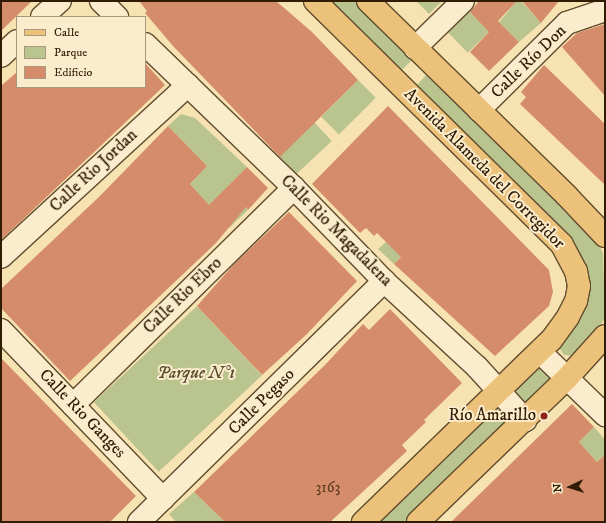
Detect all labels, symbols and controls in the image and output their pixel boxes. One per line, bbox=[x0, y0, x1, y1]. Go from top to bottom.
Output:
legend bbox=[16, 16, 146, 88]
street label: Calle Río Don bbox=[487, 21, 571, 103]
text: Calle bbox=[54, 25, 79, 40]
text: Parque bbox=[54, 45, 87, 60]
text: Edificio bbox=[54, 65, 92, 80]
street label: Avenida Alameda del Corregidor bbox=[399, 84, 569, 254]
street label: Calle Rio Jordan bbox=[46, 125, 142, 217]
street label: Calle Rio Magadalena bbox=[276, 171, 396, 291]
street label: Calle Rio Ebro bbox=[139, 253, 227, 339]
park label: Parque N°1 bbox=[157, 364, 235, 384]
street label: Calle Rio Ganges bbox=[34, 365, 130, 463]
street label: Calle Pegaso bbox=[225, 365, 299, 439]
place label: Río Amarillo bbox=[448, 406, 536, 426]
marker: Río Amarillo bbox=[539, 411, 549, 421]
north arrow bbox=[550, 467, 590, 507]
house number: 3163 bbox=[316, 479, 340, 497]
text: N bbox=[551, 483, 565, 493]

